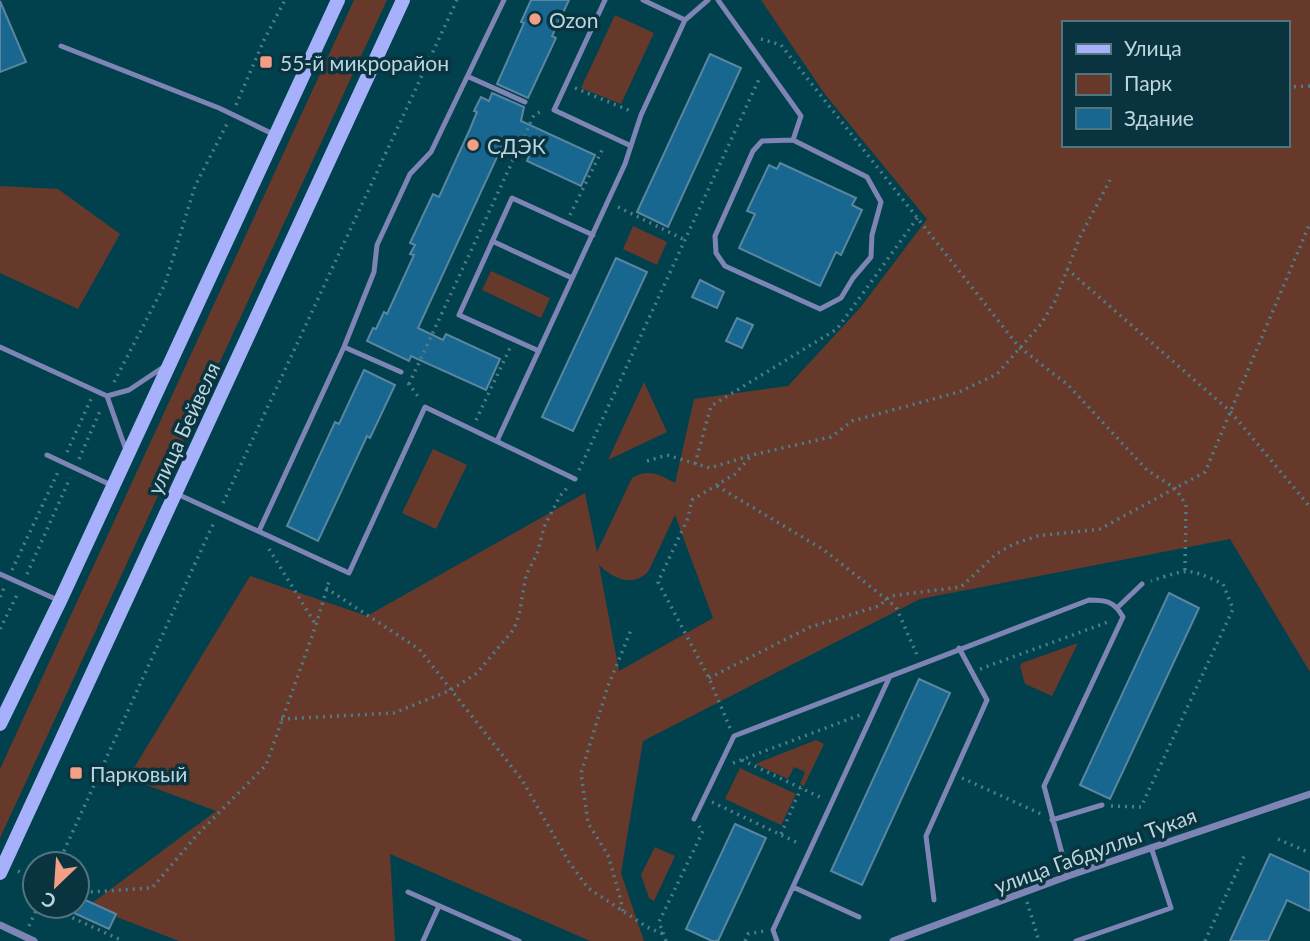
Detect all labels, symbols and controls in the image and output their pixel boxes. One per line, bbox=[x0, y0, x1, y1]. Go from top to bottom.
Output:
place label: Ozon bbox=[549, 7, 599, 32]
marker: Ozon bbox=[527, 11, 543, 27]
legend bbox=[1062, 21, 1289, 147]
text: Улица bbox=[1124, 35, 1182, 60]
place label: 55-й микрорайон bbox=[280, 50, 449, 75]
marker: 55-й микрорайон bbox=[258, 54, 274, 70]
text: Парк bbox=[1124, 70, 1172, 95]
text: Здание bbox=[1124, 105, 1194, 130]
place label: СДЭК bbox=[487, 133, 546, 158]
marker: СДЭК bbox=[465, 137, 481, 153]
street label: улица Бейвеля bbox=[141, 358, 225, 498]
place label: Парковый bbox=[90, 761, 187, 786]
marker: Парковый bbox=[68, 765, 84, 781]
street label: улица Габдуллы Тукая bbox=[990, 802, 1200, 898]
north arrow bbox=[21, 850, 91, 920]
text: С bbox=[38, 888, 59, 914]

